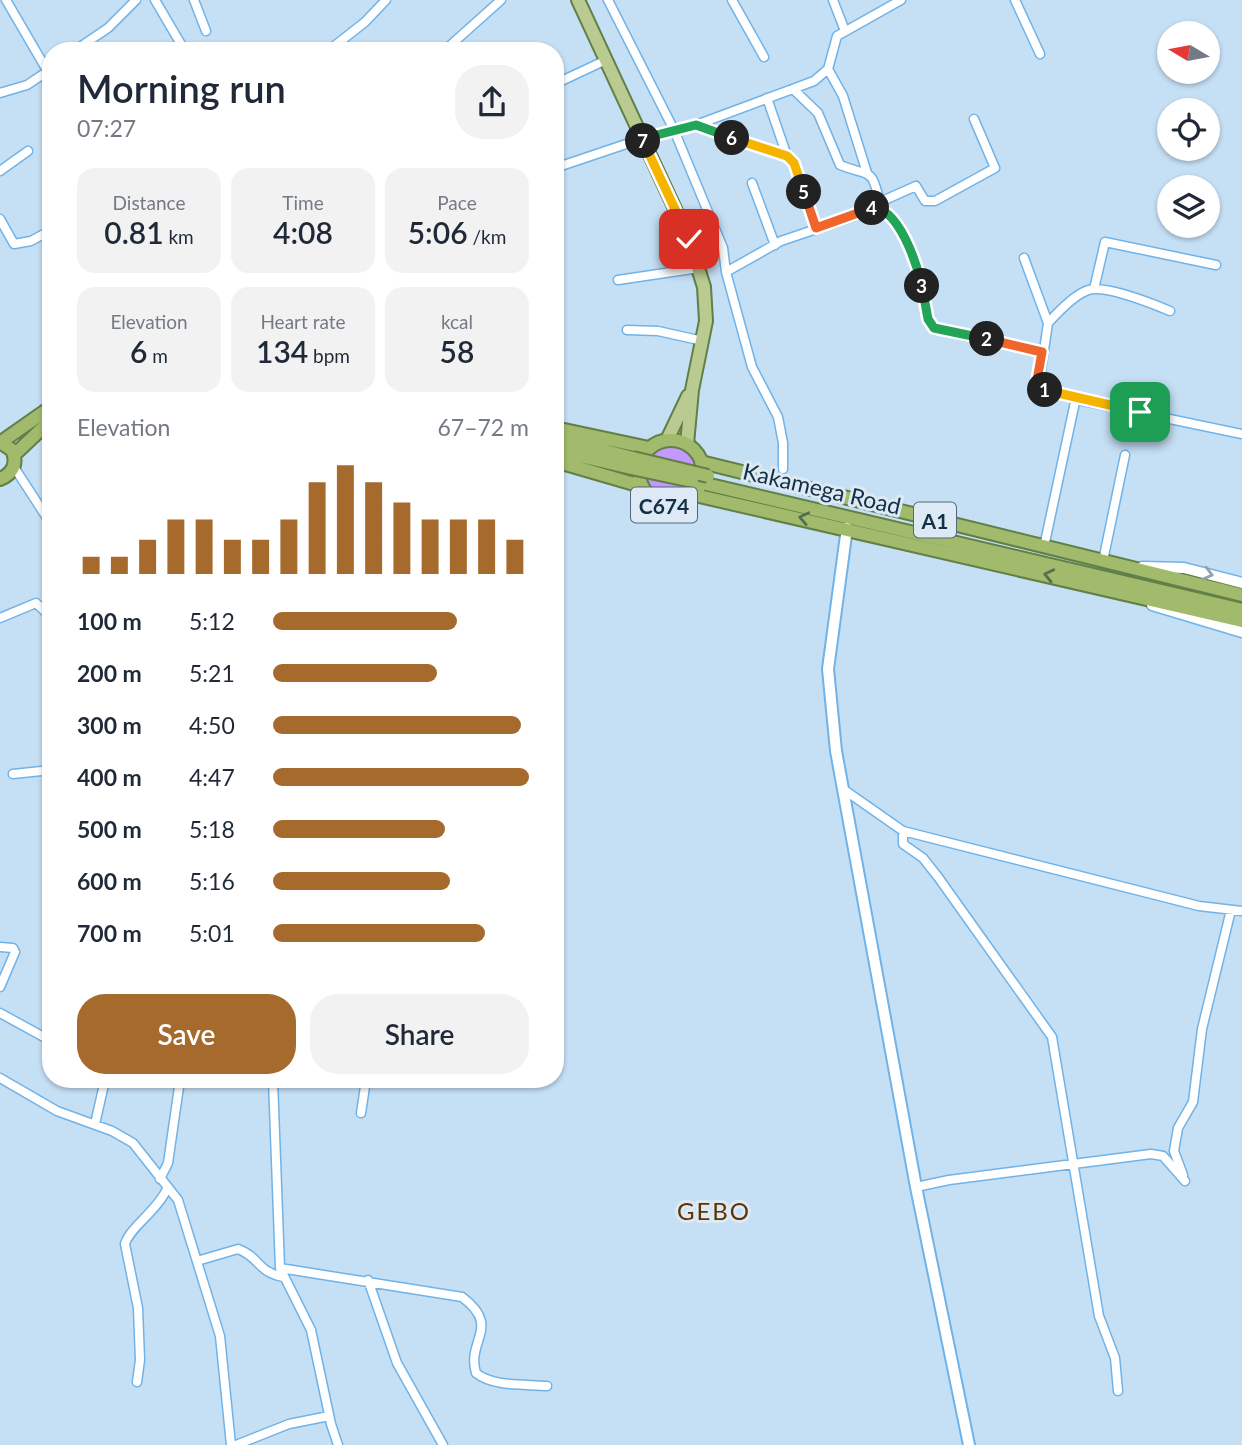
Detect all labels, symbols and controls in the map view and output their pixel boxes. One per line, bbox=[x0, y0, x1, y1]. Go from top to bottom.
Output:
north arrow bbox=[1157, 21, 1220, 84]
map controls bbox=[1157, 21, 1220, 238]
text: Morning run bbox=[77, 65, 286, 111]
button: share bbox=[455, 65, 529, 139]
button: locate bbox=[1157, 98, 1220, 161]
text: 07:27 bbox=[77, 114, 136, 142]
pin: 6 bbox=[714, 120, 750, 156]
pin: 7 bbox=[626, 124, 660, 158]
text: 6 bbox=[726, 126, 737, 149]
text: 7 bbox=[637, 129, 648, 152]
pin: 5 bbox=[786, 174, 822, 210]
button: layers bbox=[1157, 175, 1220, 238]
text: 5 bbox=[798, 180, 809, 203]
pin: 4 bbox=[854, 190, 890, 226]
text: Distance bbox=[113, 191, 185, 214]
text: Time bbox=[282, 191, 324, 214]
text: Pace bbox=[437, 191, 477, 214]
text: 4 bbox=[866, 196, 877, 219]
pin bbox=[659, 209, 719, 269]
text: 0.81 bbox=[104, 214, 164, 250]
text: 4:08 bbox=[273, 214, 333, 250]
text: 5:06 bbox=[408, 214, 468, 250]
icon: check bbox=[670, 220, 708, 258]
text: km bbox=[164, 225, 194, 248]
text: /km bbox=[468, 225, 506, 248]
pin: 3 bbox=[904, 268, 940, 304]
text: 3 bbox=[916, 274, 927, 297]
text: Elevation bbox=[110, 310, 188, 333]
text: Heart rate bbox=[260, 310, 346, 333]
text: kcal bbox=[441, 310, 473, 333]
pin: 2 bbox=[970, 322, 1004, 356]
text: 2 bbox=[981, 327, 992, 350]
text: 6 bbox=[130, 333, 147, 369]
text: 134 bbox=[256, 333, 308, 369]
text: 58 bbox=[440, 333, 474, 369]
text: m bbox=[147, 344, 168, 367]
text: bpm bbox=[308, 344, 350, 367]
pin: 1 bbox=[1028, 372, 1062, 408]
text: 1 bbox=[1039, 378, 1050, 401]
pin bbox=[1110, 382, 1170, 442]
icon: arrive bbox=[1121, 393, 1159, 431]
text: Elevation bbox=[77, 413, 170, 441]
text: 67–72 m bbox=[437, 413, 529, 441]
street label: Kakamega Road bbox=[740, 456, 904, 520]
road number: C674 bbox=[631, 488, 697, 522]
road number: A1 bbox=[914, 503, 956, 538]
one-way arrow bbox=[798, 512, 810, 527]
one-way arrow bbox=[1202, 566, 1214, 580]
one-way arrow bbox=[1043, 569, 1055, 584]
text: 100 m bbox=[77, 607, 142, 635]
text: 5:12 bbox=[189, 607, 235, 635]
text: 200 m bbox=[77, 659, 142, 687]
text: 5:21 bbox=[189, 659, 235, 687]
text: 300 m bbox=[77, 711, 142, 739]
text: 4:50 bbox=[189, 711, 235, 739]
text: 400 m bbox=[77, 763, 142, 791]
text: 4:47 bbox=[189, 763, 235, 791]
text: 500 m bbox=[77, 815, 142, 843]
text: 5:18 bbox=[189, 815, 235, 843]
text: 600 m bbox=[77, 867, 142, 895]
text: 5:16 bbox=[189, 867, 235, 895]
text: 700 m bbox=[77, 919, 142, 947]
text: 5:01 bbox=[189, 919, 235, 947]
button: Save bbox=[77, 994, 296, 1074]
button: Share bbox=[310, 994, 529, 1074]
district label: GEBO bbox=[677, 1196, 751, 1225]

